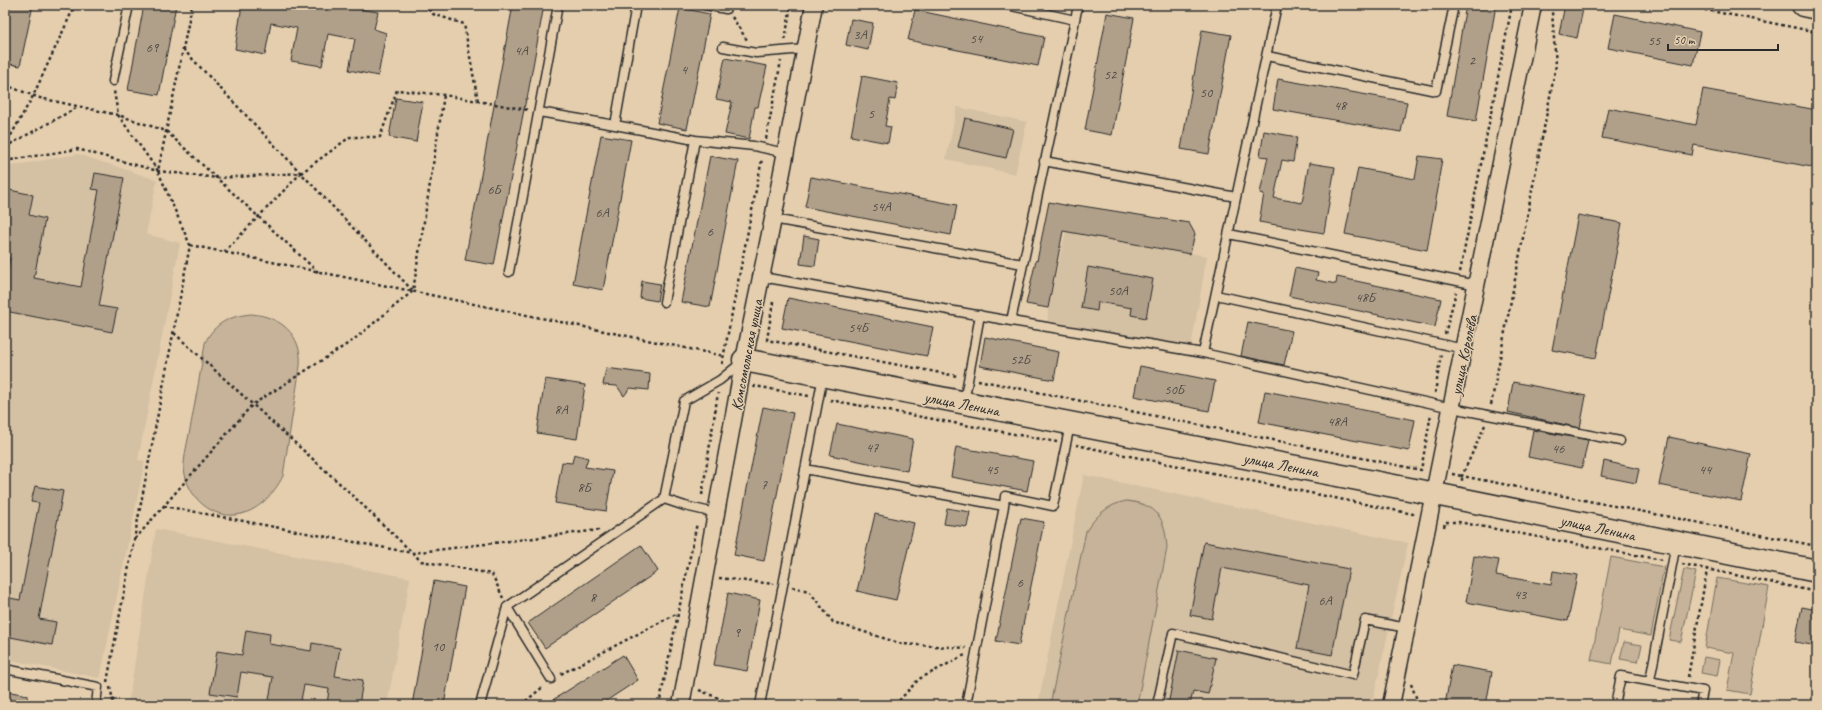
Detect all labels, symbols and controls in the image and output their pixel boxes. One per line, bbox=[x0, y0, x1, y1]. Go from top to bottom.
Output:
house number: 3А bbox=[853, 26, 868, 43]
scale bar bbox=[1668, 26, 1778, 52]
house number: 54 bbox=[970, 30, 984, 47]
house number: 55 bbox=[1648, 32, 1661, 49]
text: 50 m bbox=[1674, 32, 1696, 48]
house number: 69 bbox=[146, 39, 160, 56]
house number: 4А bbox=[514, 42, 529, 59]
house number: 2 bbox=[1469, 52, 1477, 69]
house number: 4 bbox=[681, 61, 689, 78]
house number: 52 bbox=[1104, 66, 1118, 83]
house number: 50 bbox=[1200, 84, 1214, 101]
house number: 48 bbox=[1334, 97, 1348, 114]
house number: 5 bbox=[868, 105, 875, 122]
house number: 6Б bbox=[487, 181, 504, 198]
house number: 54А bbox=[871, 198, 892, 215]
house number: 6А bbox=[595, 204, 610, 221]
house number: 6 bbox=[707, 223, 714, 240]
house number: 50А bbox=[1108, 282, 1129, 299]
house number: 48Б bbox=[1355, 289, 1378, 306]
street label: Комсомольская улица bbox=[726, 296, 768, 412]
street label: улица Королёва bbox=[1446, 312, 1482, 398]
house number: 54Б bbox=[848, 319, 871, 336]
house number: 52Б bbox=[1010, 351, 1033, 368]
house number: 50Б bbox=[1164, 381, 1187, 398]
street label: улица Ленина bbox=[922, 387, 1002, 421]
house number: 8А bbox=[554, 401, 569, 418]
house number: 48А bbox=[1327, 413, 1348, 430]
house number: 47 bbox=[866, 439, 879, 456]
house number: 46 bbox=[1552, 440, 1565, 457]
street label: улица Ленина bbox=[1241, 448, 1321, 482]
house number: 45 bbox=[986, 461, 999, 478]
house number: 44 bbox=[1699, 461, 1713, 478]
house number: 7 bbox=[761, 476, 768, 493]
house number: 8Б bbox=[577, 479, 594, 496]
street label: улица Ленина bbox=[1558, 510, 1638, 546]
house number: 6 bbox=[1017, 574, 1024, 591]
house number: 43 bbox=[1514, 586, 1528, 603]
house number: 8 bbox=[590, 589, 598, 606]
house number: 6А bbox=[1318, 592, 1333, 609]
house number: 9 bbox=[734, 624, 742, 641]
house number: 10 bbox=[432, 638, 446, 655]

